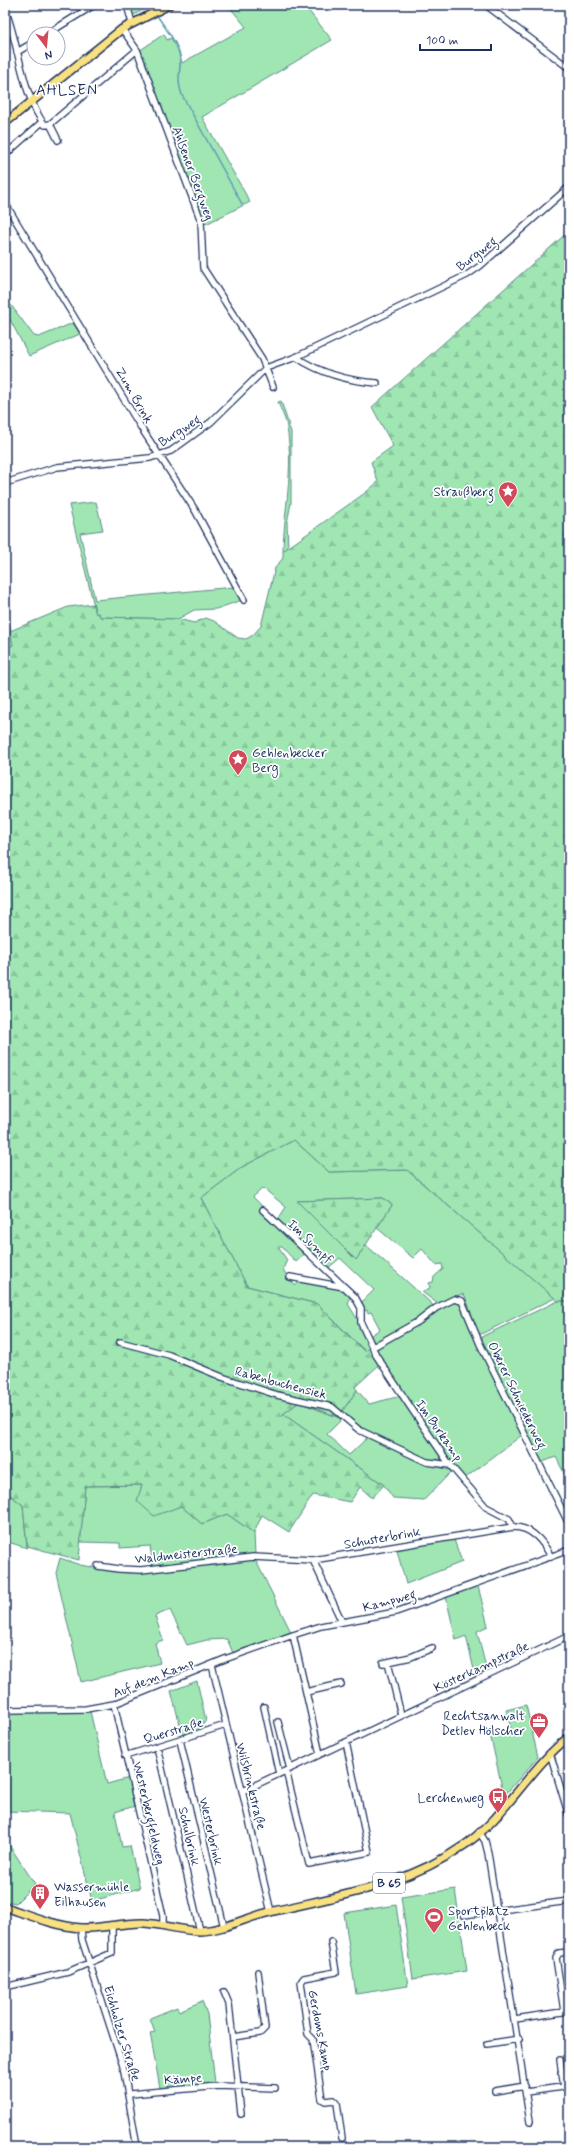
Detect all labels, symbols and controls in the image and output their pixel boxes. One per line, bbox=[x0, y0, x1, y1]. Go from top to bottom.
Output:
north arrow bbox=[26, 26, 66, 66]
scale bar bbox=[420, 26, 491, 52]
text: 100 m bbox=[426, 33, 458, 49]
text: N bbox=[43, 47, 54, 62]
district label: AHLSEN bbox=[36, 81, 98, 101]
street label: Ahlsener Bergweg bbox=[166, 124, 218, 224]
street label: Burgweg bbox=[453, 233, 502, 277]
street label: Zum Brink bbox=[111, 365, 157, 427]
street label: Burgweg bbox=[155, 411, 205, 453]
place icon: Straußberg bbox=[497, 480, 519, 508]
place label: Straußberg bbox=[433, 484, 494, 503]
place label: Gehlenbecker Berg bbox=[252, 745, 328, 778]
place icon: Gehlenbecker Berg bbox=[227, 748, 249, 776]
street label: Im Sumpf bbox=[284, 1216, 337, 1268]
street label: Oberer Schniederweg bbox=[482, 1339, 550, 1453]
street label: Rabenbuchensiek bbox=[233, 1363, 329, 1404]
street label: Im Burkamp bbox=[411, 1397, 466, 1465]
street label: Schusterbrink bbox=[343, 1523, 422, 1554]
street label: Waldmeisterstraße bbox=[134, 1541, 238, 1568]
street label: Kampweg bbox=[361, 1586, 418, 1619]
street label: Kösterkampstraße bbox=[431, 1638, 532, 1697]
street label: Auf dem Kamp bbox=[111, 1654, 197, 1702]
place label: Rechtsanwalt Detlev Hölscher bbox=[441, 1708, 526, 1740]
office icon: Rechtsanwalt Detlev Hölscher bbox=[528, 1711, 550, 1739]
street label: Querstraße bbox=[142, 1714, 205, 1749]
street label: Wilsbrinkstraße bbox=[232, 1741, 270, 1832]
street label: Westerbergfeldweg bbox=[126, 1760, 169, 1867]
bus stop icon: Lerchenweg bbox=[487, 1786, 509, 1814]
place label: Lerchenweg bbox=[417, 1790, 484, 1808]
street label: Westerbrink bbox=[194, 1796, 227, 1868]
street label: Schulbrink bbox=[174, 1805, 204, 1868]
road number: B 65 bbox=[373, 1873, 405, 1893]
place label: Wassermühle Eilhausen bbox=[54, 1879, 129, 1911]
building icon: Wassermühle Eilhausen bbox=[29, 1882, 51, 1910]
place label: Sportplatz Gehlenbeck bbox=[448, 1903, 511, 1935]
sports icon: Sportplatz Gehlenbeck bbox=[423, 1906, 445, 1934]
street label: Eichholzer Straße bbox=[99, 1983, 144, 2083]
street label: Gerdoms Kamp bbox=[303, 1988, 336, 2073]
street label: Kämpe bbox=[163, 2070, 203, 2089]

